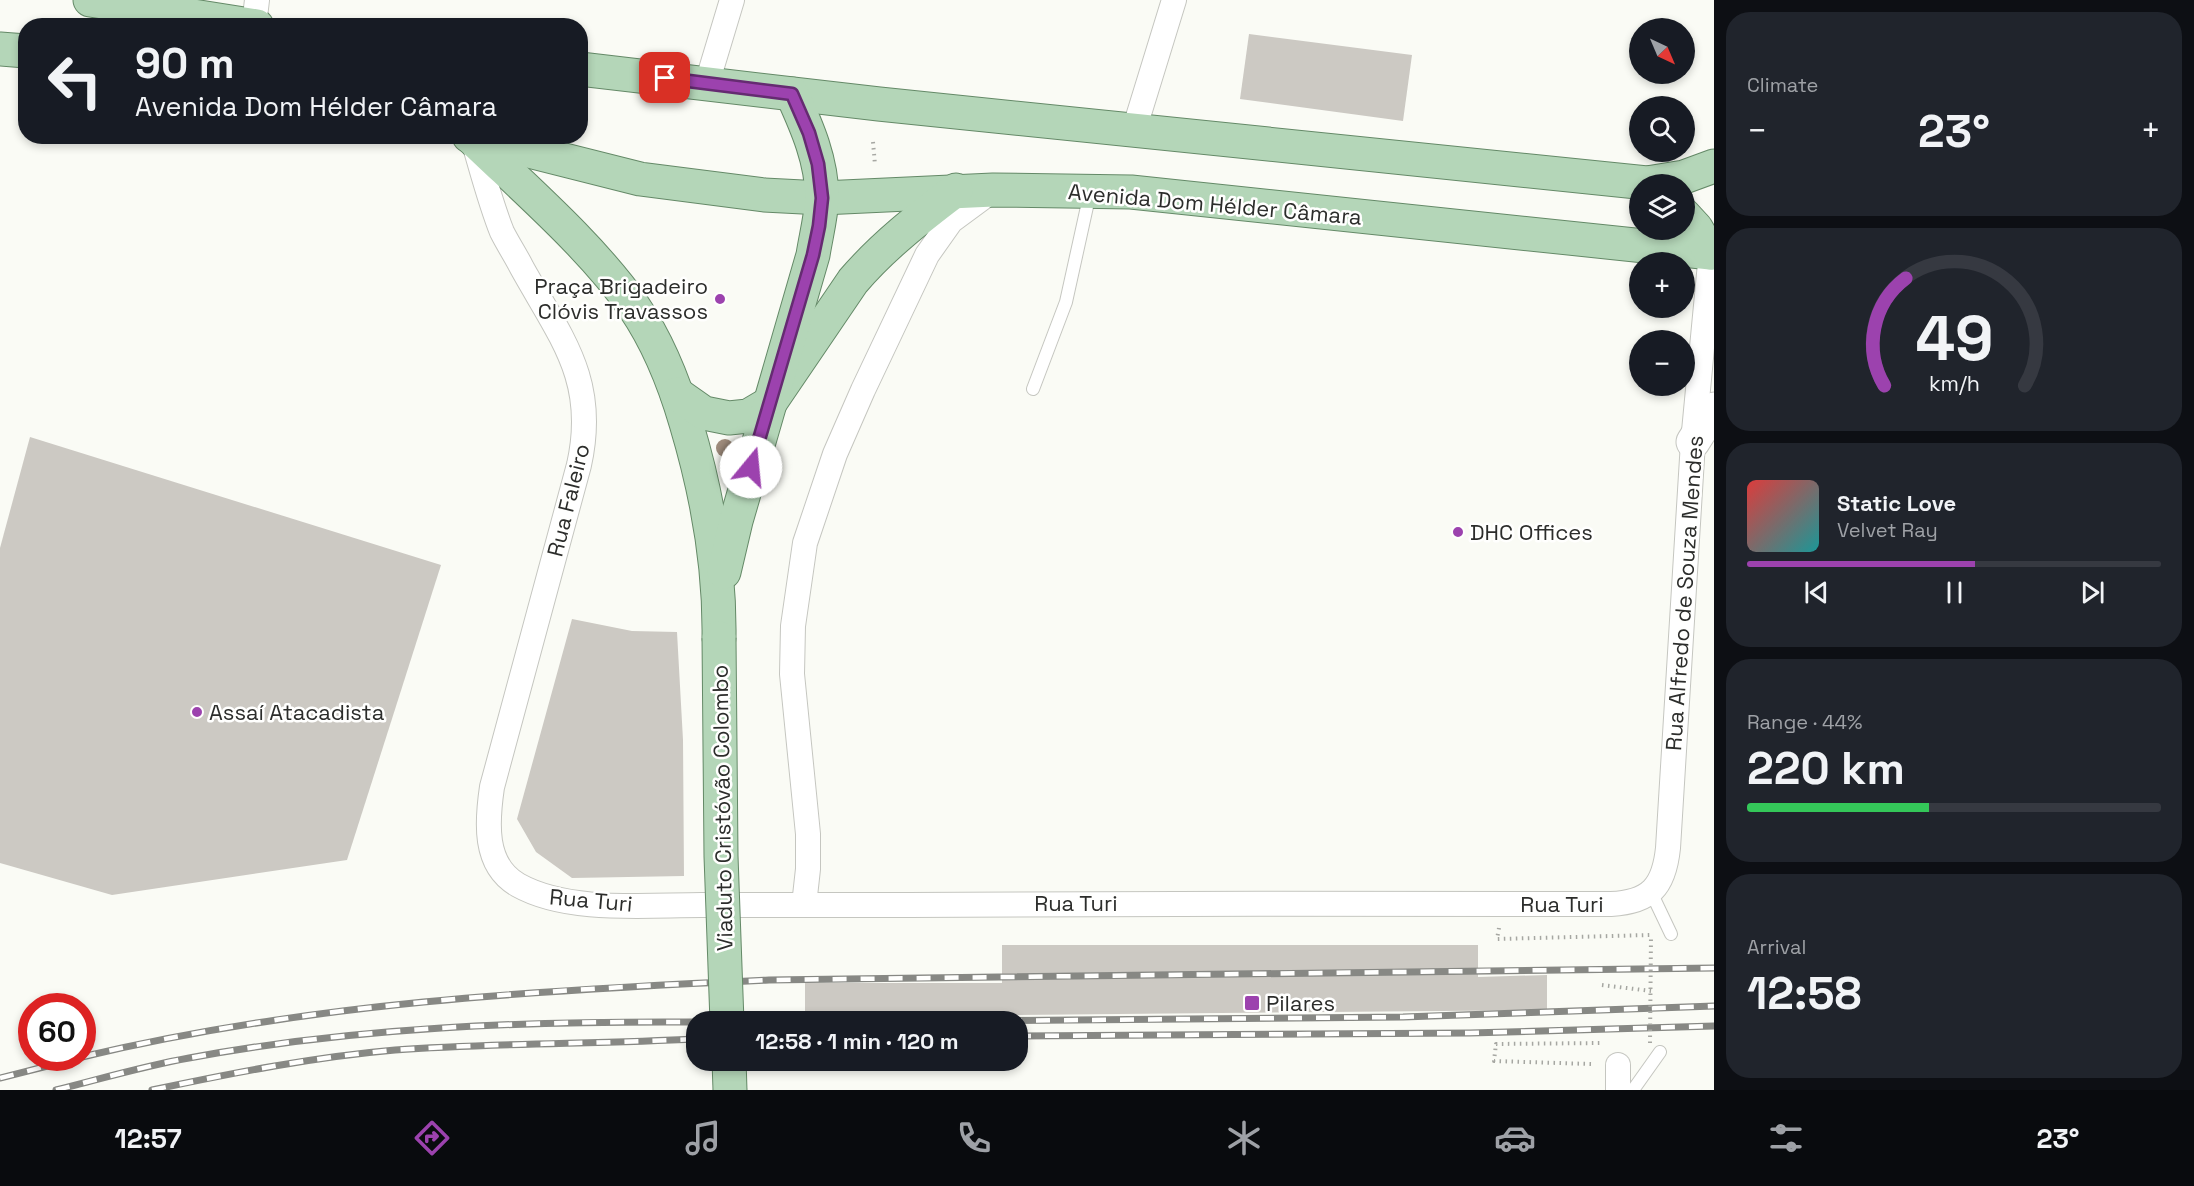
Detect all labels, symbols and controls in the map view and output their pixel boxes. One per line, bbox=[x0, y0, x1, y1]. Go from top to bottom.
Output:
north arrow bbox=[1629, 18, 1695, 84]
map controls bbox=[1629, 18, 1695, 396]
text: 90 m bbox=[135, 37, 235, 90]
icon: left bbox=[36, 42, 114, 120]
pin bbox=[639, 52, 690, 103]
icon: arrive bbox=[648, 61, 681, 94]
text: Climate bbox=[1747, 72, 1818, 98]
text: Avenida Dom Hélder Câmara bbox=[135, 89, 497, 124]
button: search bbox=[1629, 96, 1695, 162]
text: 23° bbox=[1918, 103, 1990, 160]
text: − bbox=[1747, 110, 1767, 152]
text: + bbox=[2141, 110, 2161, 152]
button: layers bbox=[1629, 174, 1695, 240]
street label: Avenida Dom Hélder Câmara bbox=[1067, 177, 1363, 231]
button: + bbox=[1629, 252, 1695, 318]
place label: Praça Brigadeiro Clóvis Travassos bbox=[534, 272, 708, 325]
marker: Praça Brigadeiro Clóvis Travassos bbox=[713, 292, 727, 306]
text: 49 bbox=[1915, 300, 1993, 379]
button: − bbox=[1629, 330, 1695, 396]
text: km/h bbox=[1928, 371, 1980, 398]
street label: Rua Alfredo de Souza Mendes bbox=[1659, 434, 1709, 752]
position arrow bbox=[719, 435, 783, 499]
street label: Rua Faleiro bbox=[540, 441, 596, 559]
text: Static Love bbox=[1837, 489, 1956, 517]
text: Velvet Ray bbox=[1837, 517, 1938, 543]
place label: DHC Offices bbox=[1470, 518, 1593, 546]
marker: DHC Offices bbox=[1451, 525, 1465, 539]
icon: previous bbox=[1800, 576, 1833, 609]
icon: pause bbox=[1938, 576, 1971, 609]
icon: next bbox=[2076, 576, 2109, 609]
street label: Viaduto Cristóvão Colombo bbox=[706, 665, 738, 951]
place label: Assaí Atacadista bbox=[209, 698, 385, 726]
marker: Assaí Atacadista bbox=[190, 705, 204, 719]
text: Range · 44% bbox=[1747, 709, 1863, 735]
text: 220 km bbox=[1747, 740, 1905, 797]
street label: Rua Turi bbox=[548, 882, 634, 918]
street label: Rua Turi bbox=[1034, 889, 1118, 917]
street label: Rua Turi bbox=[1520, 890, 1604, 918]
text: Arrival bbox=[1747, 934, 1806, 960]
text: 12:58 bbox=[1747, 965, 1861, 1022]
place label: Pilares bbox=[1266, 989, 1335, 1017]
speed limit sign: 60 bbox=[18, 993, 96, 1071]
marker: Pilares bbox=[1243, 994, 1261, 1012]
text: 12:58 · 1 min · 120 m bbox=[755, 1027, 959, 1055]
icon: directions bbox=[411, 1117, 453, 1159]
icon: music bbox=[682, 1117, 724, 1159]
icon: phone bbox=[953, 1117, 995, 1159]
icon: climate bbox=[1223, 1117, 1265, 1159]
icon: car bbox=[1494, 1117, 1536, 1159]
icon: filters bbox=[1765, 1117, 1807, 1159]
text: 12:57 bbox=[114, 1121, 182, 1156]
text: 23° bbox=[2036, 1121, 2079, 1156]

